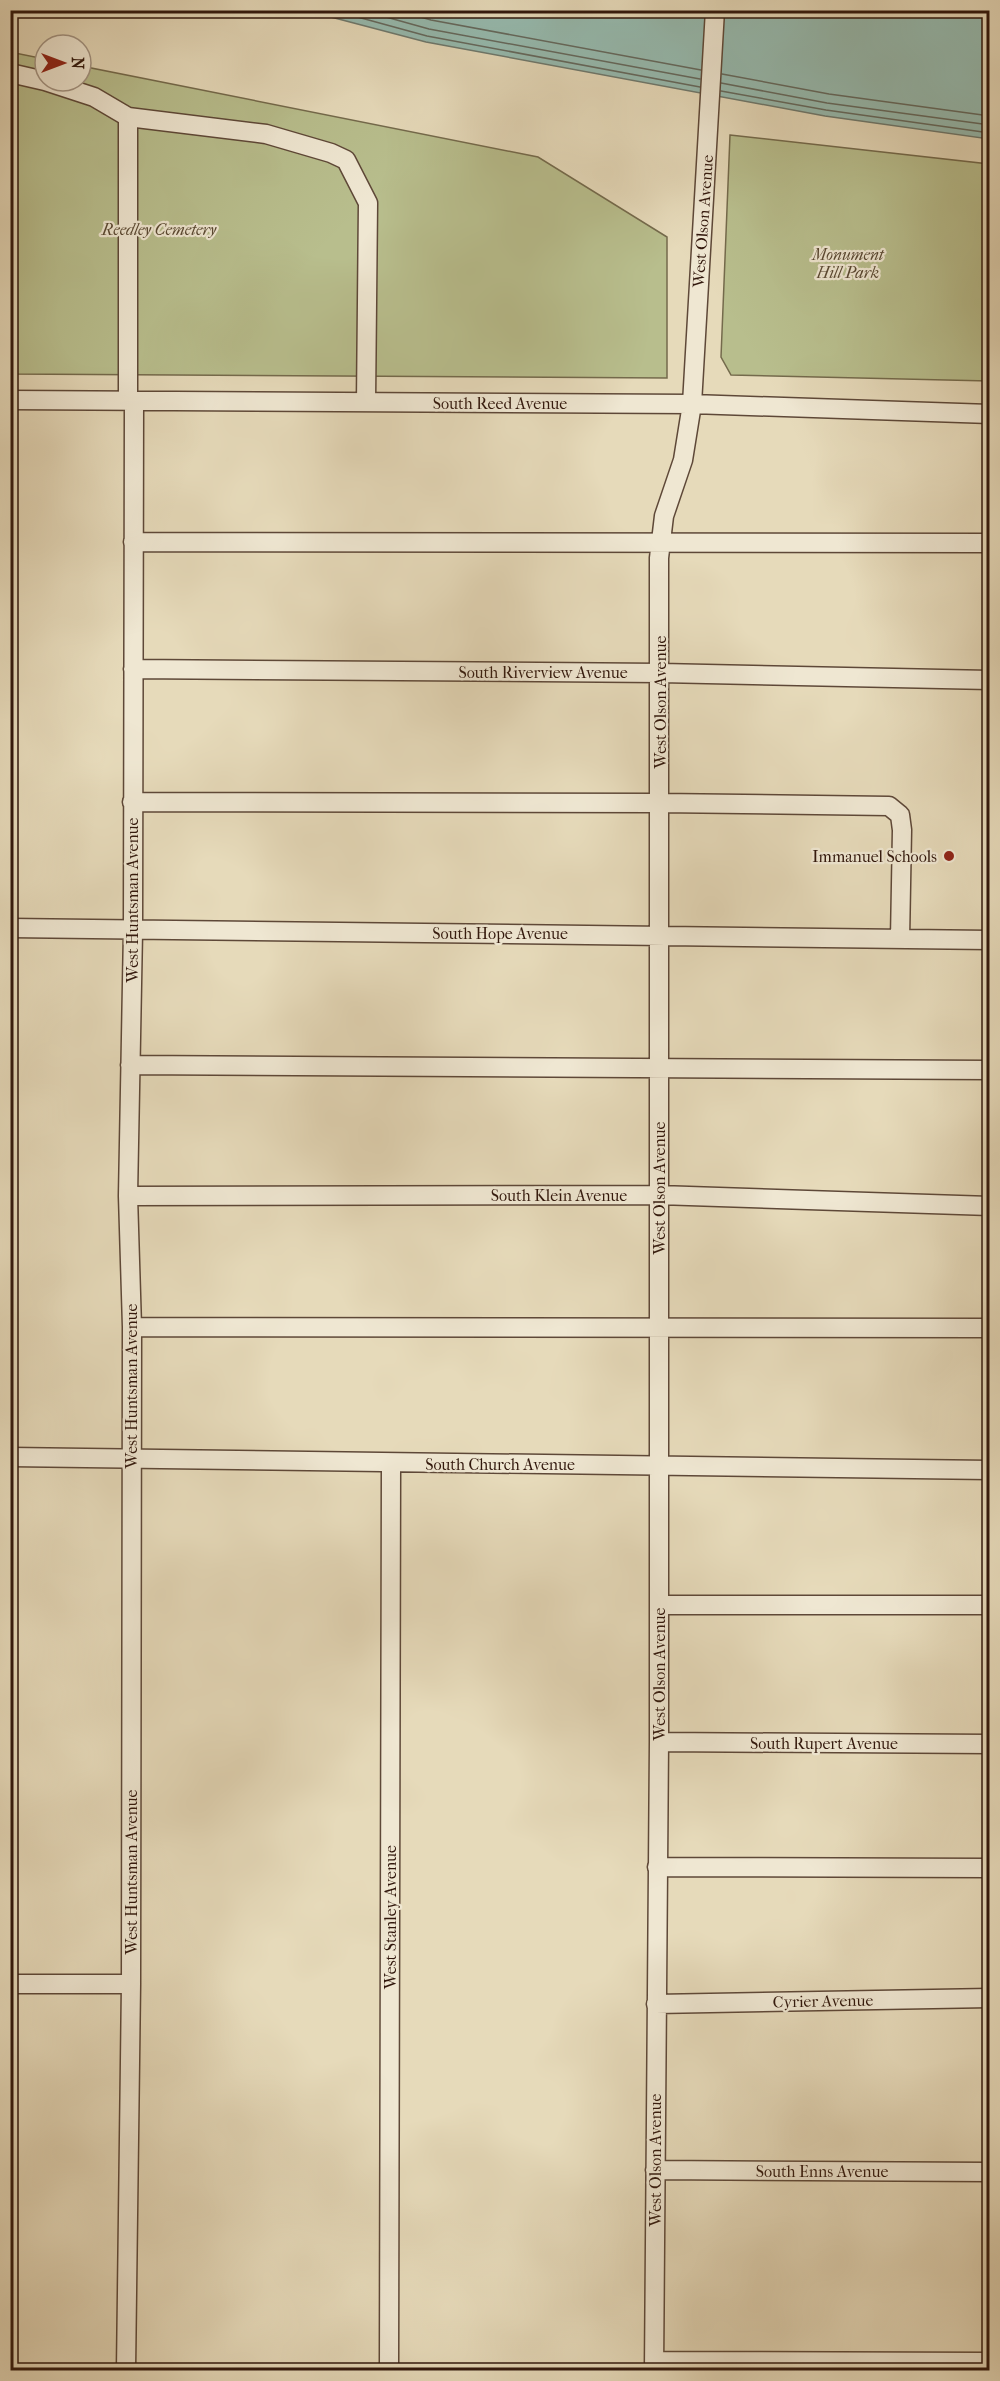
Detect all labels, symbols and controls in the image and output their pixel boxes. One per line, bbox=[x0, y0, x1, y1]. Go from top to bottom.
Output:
north arrow bbox=[33, 33, 93, 93]
text: N bbox=[68, 57, 87, 70]
street label: West Olson Avenue bbox=[689, 154, 717, 289]
park label: Reedley Cemetery bbox=[101, 220, 217, 239]
park label: Monument Hill Park bbox=[811, 245, 885, 282]
street label: South Reed Avenue bbox=[433, 394, 567, 413]
street label: West Olson Avenue bbox=[651, 635, 670, 769]
street label: South Riverview Avenue bbox=[458, 663, 628, 682]
street label: West Huntsman Avenue bbox=[123, 817, 142, 984]
place label: Immanuel Schools bbox=[812, 847, 937, 866]
marker: Immanuel Schools bbox=[942, 849, 956, 863]
street label: South Hope Avenue bbox=[432, 924, 568, 943]
street label: West Olson Avenue bbox=[650, 1121, 669, 1255]
street label: South Klein Avenue bbox=[491, 1186, 627, 1205]
street label: West Huntsman Avenue bbox=[122, 1303, 141, 1470]
street label: South Church Avenue bbox=[425, 1455, 575, 1474]
street label: West Olson Avenue bbox=[650, 1607, 669, 1741]
street label: South Rupert Avenue bbox=[750, 1734, 898, 1753]
street label: West Huntsman Avenue bbox=[122, 1789, 141, 1956]
street label: West Stanley Avenue bbox=[381, 1845, 400, 1990]
street label: Cyrier Avenue bbox=[773, 1991, 873, 2011]
street label: West Olson Avenue bbox=[646, 2093, 665, 2227]
street label: South Enns Avenue bbox=[756, 2162, 888, 2181]

